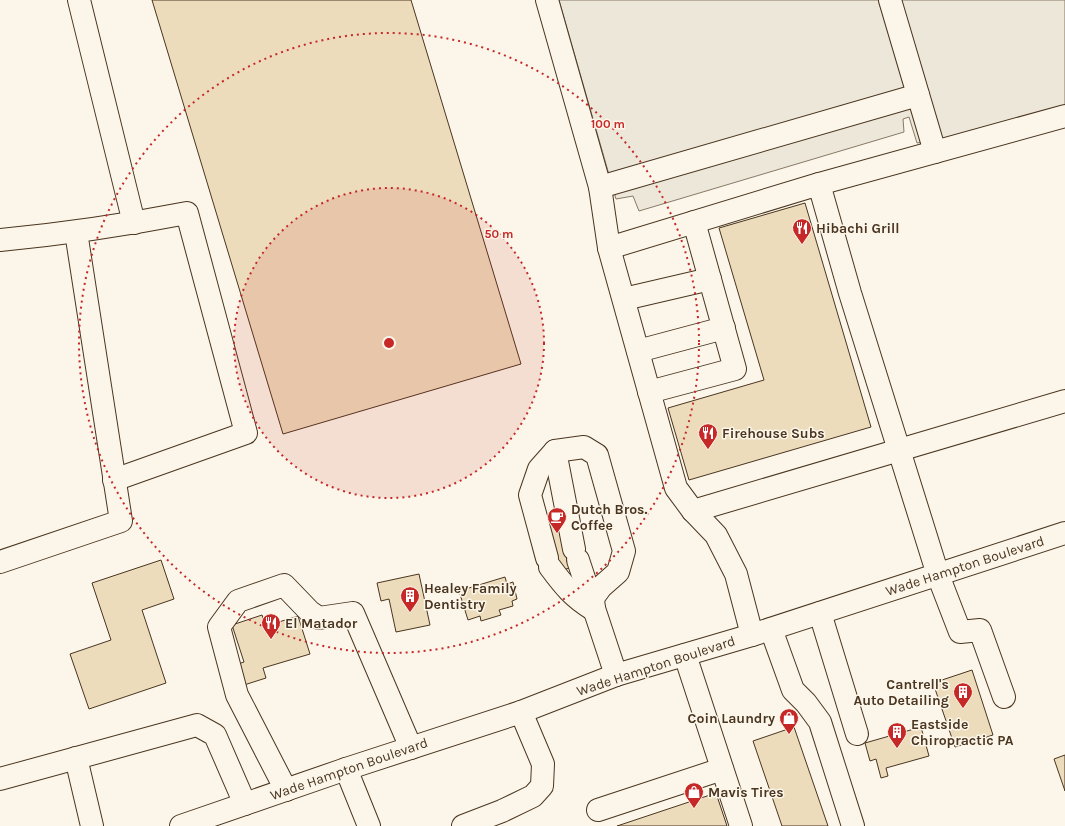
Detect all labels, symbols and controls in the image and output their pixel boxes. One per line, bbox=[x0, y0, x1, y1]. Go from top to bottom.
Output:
text: 100 m bbox=[591, 117, 625, 131]
restaurant icon: Hibachi Grill bbox=[791, 217, 813, 245]
place label: Hibachi Grill bbox=[816, 220, 900, 237]
text: 50 m bbox=[485, 227, 514, 241]
centre of rings bbox=[382, 336, 396, 350]
restaurant icon: Firehouse Subs bbox=[697, 422, 719, 450]
place label: Firehouse Subs bbox=[722, 425, 825, 442]
place label: Dutch Bros. Coffee bbox=[571, 501, 647, 534]
cafe icon: Dutch Bros. Coffee bbox=[546, 506, 568, 534]
street label: Wade Hampton Boulevard bbox=[884, 532, 1046, 600]
place label: Healey Family Dentistry bbox=[424, 580, 516, 613]
building icon: Healey Family Dentistry bbox=[399, 585, 421, 613]
restaurant icon: El Matador bbox=[260, 612, 282, 640]
place label: El Matador bbox=[285, 615, 358, 632]
street label: Wade Hampton Boulevard bbox=[575, 632, 737, 700]
place label: Cantrell's Auto Detailing bbox=[853, 676, 949, 709]
building icon: Cantrell's Auto Detailing bbox=[952, 681, 974, 709]
shop icon: Coin Laundry bbox=[778, 707, 800, 735]
place label: Coin Laundry bbox=[688, 710, 775, 727]
place label: Eastside Chiropractic PA bbox=[911, 716, 1014, 749]
building icon: Eastside Chiropractic PA bbox=[886, 721, 908, 749]
street label: Wade Hampton Boulevard bbox=[268, 734, 430, 804]
shop icon: Mavis Tires bbox=[683, 781, 705, 809]
place label: Mavis Tires bbox=[708, 784, 784, 801]

